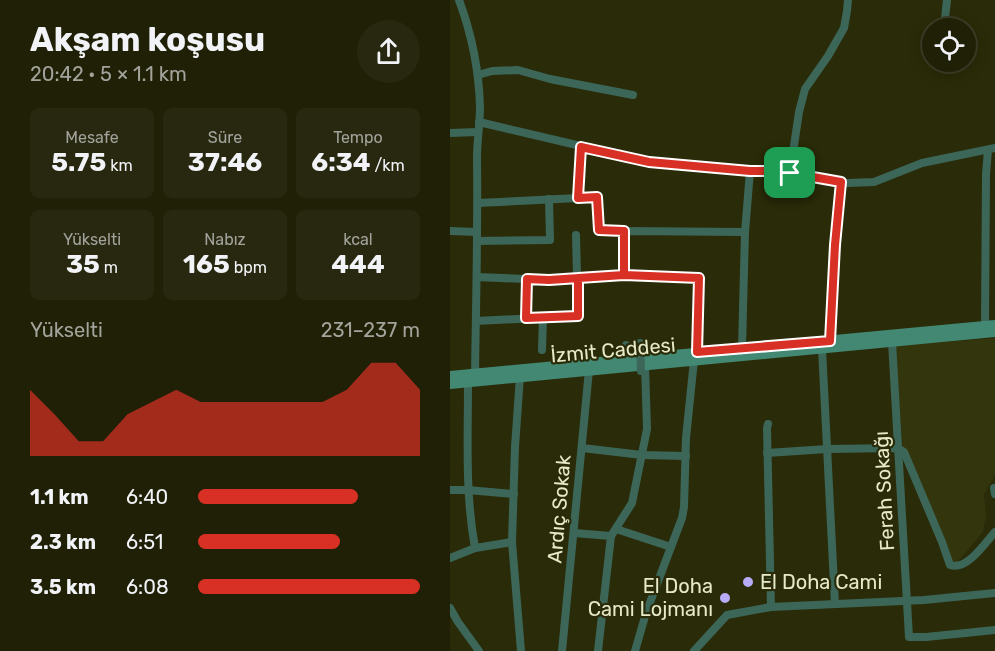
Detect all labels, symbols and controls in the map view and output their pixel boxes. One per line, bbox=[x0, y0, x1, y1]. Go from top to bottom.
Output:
map controls bbox=[922, 18, 976, 72]
button: locate bbox=[922, 18, 976, 72]
text: Akşam koşusu bbox=[30, 20, 265, 59]
button: share bbox=[357, 20, 420, 83]
text: 20:42 · 5 × 1.1 km bbox=[30, 62, 187, 86]
text: Mesafe bbox=[65, 128, 119, 147]
text: Süre bbox=[208, 128, 242, 147]
text: Tempo bbox=[333, 128, 383, 147]
text: 5.75 bbox=[51, 147, 106, 178]
text: 37:46 bbox=[188, 147, 262, 178]
text: 6:34 bbox=[311, 147, 371, 178]
pin bbox=[764, 147, 815, 198]
text: km bbox=[106, 156, 133, 175]
text: /km bbox=[371, 156, 405, 175]
icon: arrive bbox=[773, 156, 806, 189]
text: Yükselti bbox=[63, 230, 121, 249]
text: Nabız bbox=[204, 230, 246, 249]
text: kcal bbox=[343, 230, 373, 249]
text: 35 bbox=[66, 249, 100, 280]
text: 165 bbox=[183, 249, 230, 280]
text: 444 bbox=[331, 249, 385, 280]
text: m bbox=[100, 258, 118, 277]
text: bpm bbox=[230, 258, 267, 277]
text: Yükselti bbox=[30, 318, 103, 342]
text: 231–237 m bbox=[321, 318, 420, 342]
street label: İzmit Caddesi bbox=[549, 333, 677, 367]
street label: Ferah Sokağı bbox=[869, 430, 899, 552]
street label: Ardıç Sokak bbox=[542, 453, 576, 564]
text: 1.1 km bbox=[30, 485, 89, 509]
text: 6:40 bbox=[126, 485, 168, 509]
text: 2.3 km bbox=[30, 530, 96, 554]
text: 6:51 bbox=[126, 530, 163, 554]
place label: El Doha Cami bbox=[760, 570, 882, 594]
place label: El Doha Cami Lojmanı bbox=[588, 574, 713, 621]
text: 3.5 km bbox=[30, 575, 96, 599]
text: 6:08 bbox=[126, 575, 169, 599]
marker: El Doha Cami bbox=[741, 575, 755, 589]
marker: El Doha Cami Lojmanı bbox=[718, 591, 732, 605]

